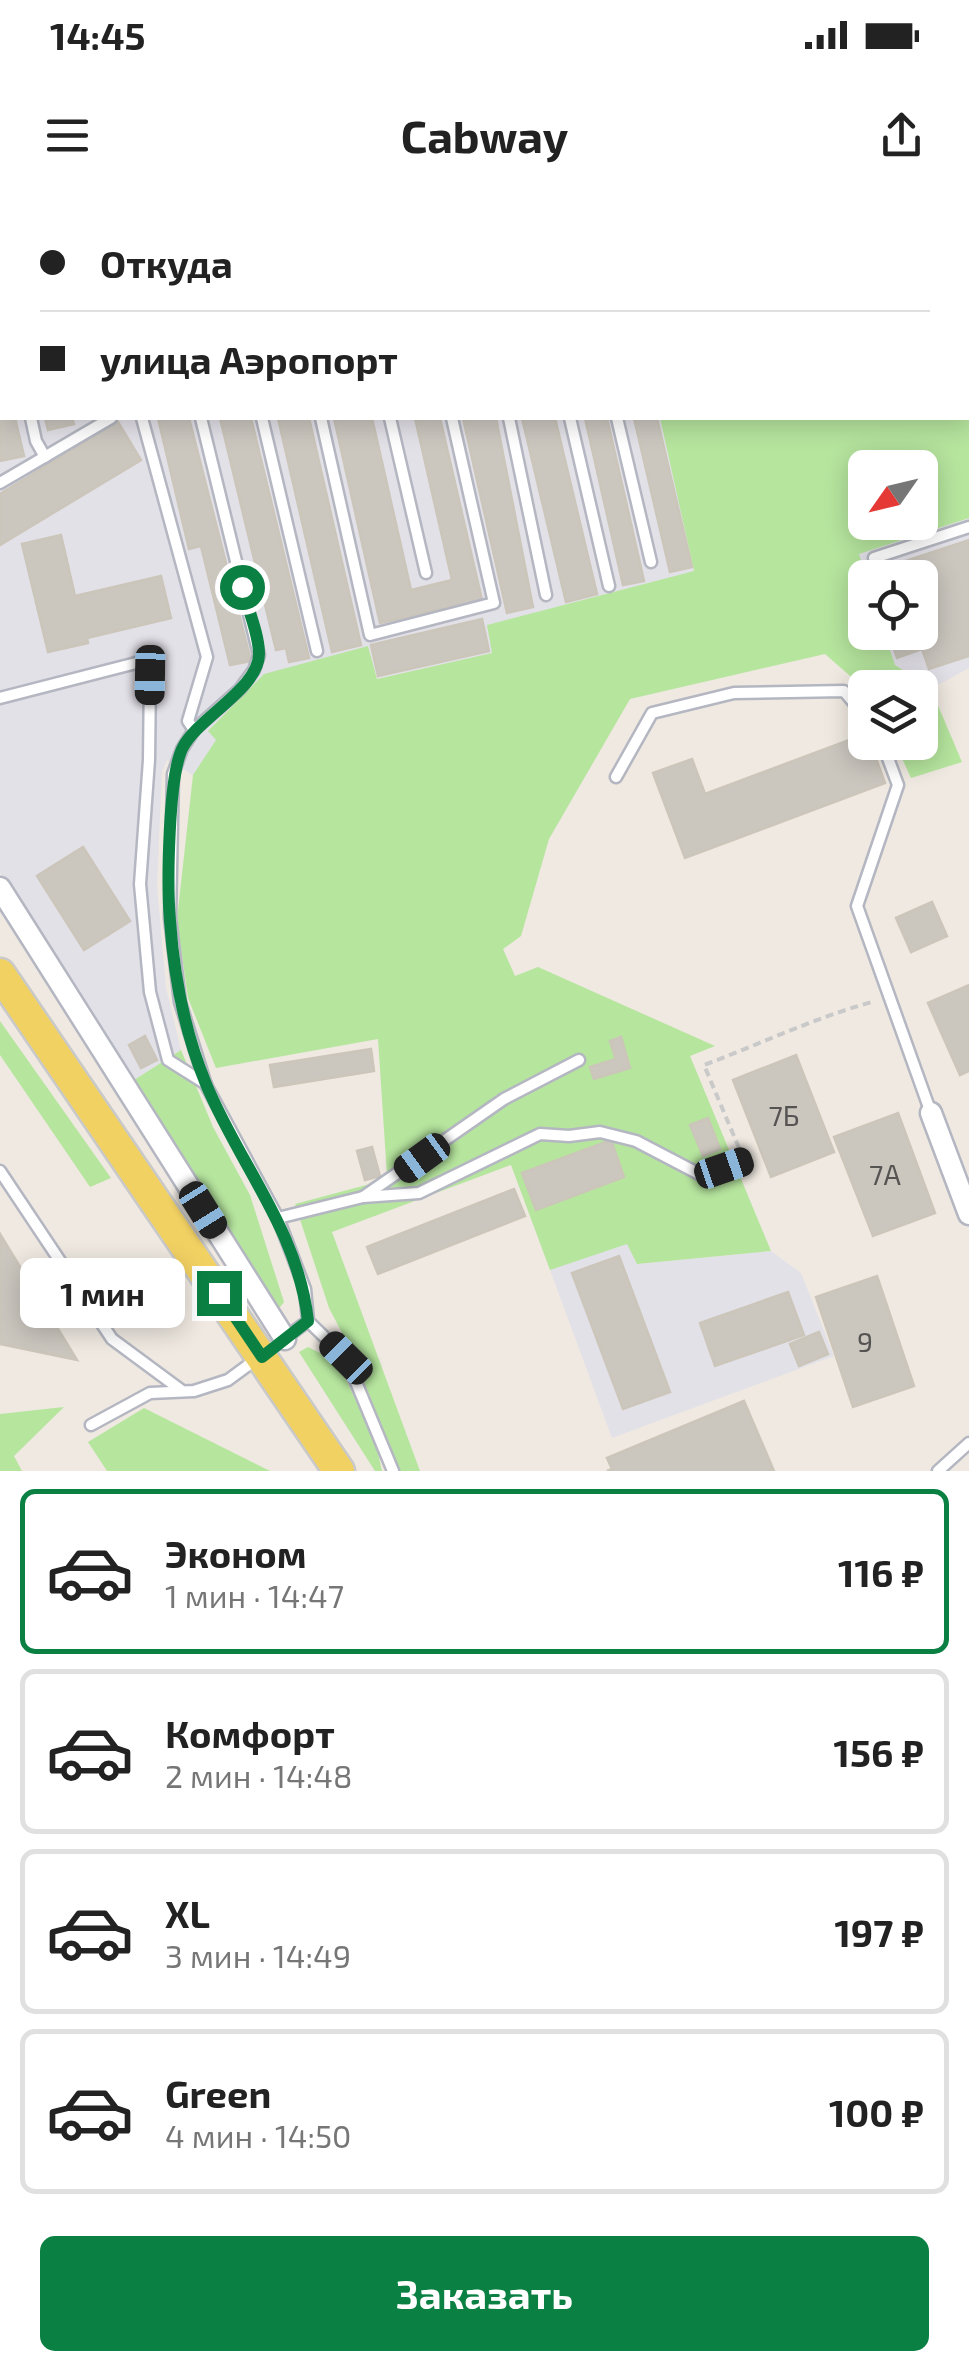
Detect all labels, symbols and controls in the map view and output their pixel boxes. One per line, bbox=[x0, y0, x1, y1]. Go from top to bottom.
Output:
text: 14:45 bbox=[50, 12, 146, 58]
icon: menu bbox=[40, 108, 95, 163]
text: Cabway bbox=[401, 108, 568, 162]
icon: share bbox=[874, 108, 929, 163]
text: Откуда bbox=[100, 240, 233, 286]
text: улица Аэропорт bbox=[100, 336, 398, 382]
north arrow bbox=[848, 450, 938, 540]
map controls bbox=[848, 450, 938, 760]
button: locate bbox=[848, 560, 938, 650]
route start bbox=[220, 565, 265, 610]
car bbox=[134, 645, 166, 705]
button: layers bbox=[848, 670, 938, 760]
house number: 7Б bbox=[768, 1098, 800, 1132]
car bbox=[389, 1128, 455, 1188]
car bbox=[691, 1144, 757, 1192]
house number: 7А bbox=[869, 1157, 901, 1191]
car bbox=[174, 1177, 232, 1243]
callout: 1 мин bbox=[19, 1258, 184, 1328]
route end bbox=[197, 1271, 242, 1316]
text: 1 мин bbox=[60, 1274, 145, 1312]
house number: 9 bbox=[857, 1324, 873, 1358]
car bbox=[314, 1326, 378, 1390]
icon: car bbox=[45, 1527, 135, 1617]
text: Эконом bbox=[165, 1530, 307, 1576]
text: 116 ₽ bbox=[838, 1549, 924, 1595]
text: 1 мин · 14:47 bbox=[165, 1576, 344, 1614]
icon: car bbox=[45, 1707, 135, 1797]
text: Комфорт bbox=[165, 1710, 335, 1756]
text: 156 ₽ bbox=[834, 1729, 924, 1775]
text: 2 мин · 14:48 bbox=[165, 1756, 352, 1794]
icon: car bbox=[45, 1887, 135, 1977]
text: XL bbox=[165, 1890, 210, 1936]
text: 197 ₽ bbox=[834, 1909, 924, 1955]
text: 3 мин · 14:49 bbox=[165, 1936, 351, 1974]
icon: car bbox=[45, 2067, 135, 2157]
text: Green bbox=[165, 2070, 271, 2116]
text: 100 ₽ bbox=[829, 2089, 924, 2135]
text: 4 мин · 14:50 bbox=[165, 2116, 351, 2154]
button: Заказать bbox=[40, 2236, 929, 2351]

